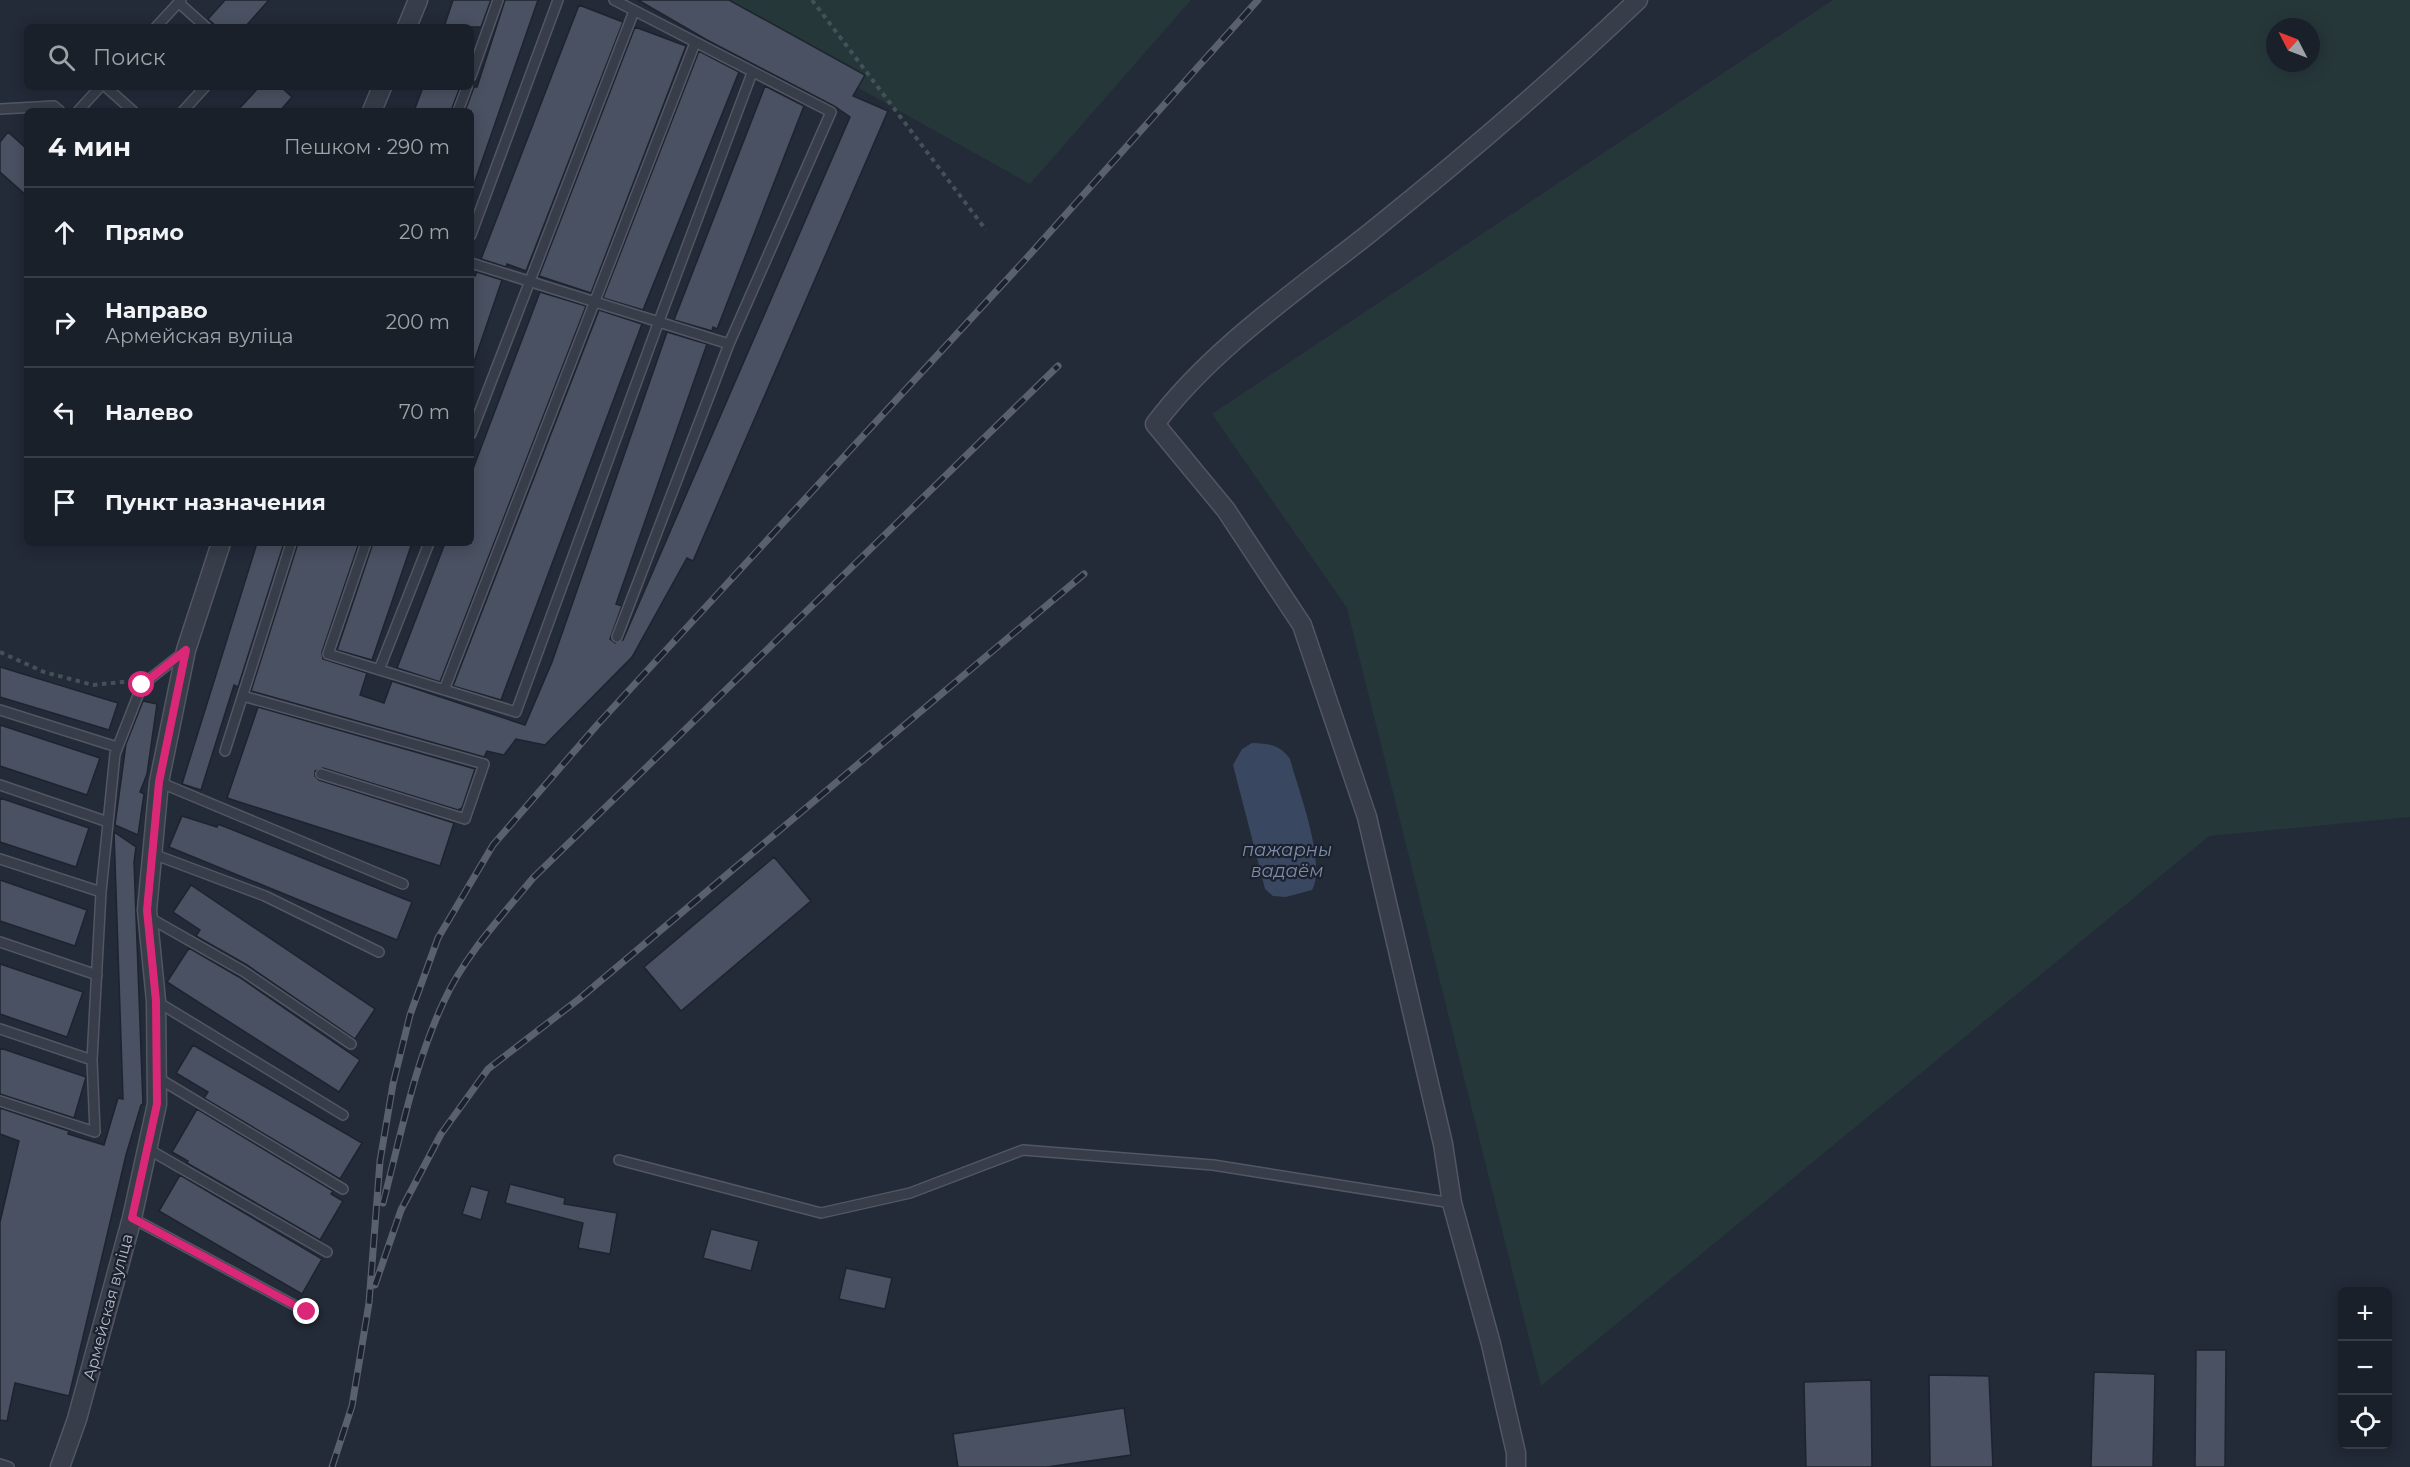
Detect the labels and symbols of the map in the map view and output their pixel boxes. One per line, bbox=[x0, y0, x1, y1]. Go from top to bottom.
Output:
north arrow bbox=[2266, 18, 2320, 72]
route start bbox=[128, 671, 154, 697]
water label: пажарны вадаём bbox=[1242, 839, 1332, 882]
street label: Армейская вуліца bbox=[79, 1232, 137, 1382]
route end bbox=[293, 1298, 319, 1324]

